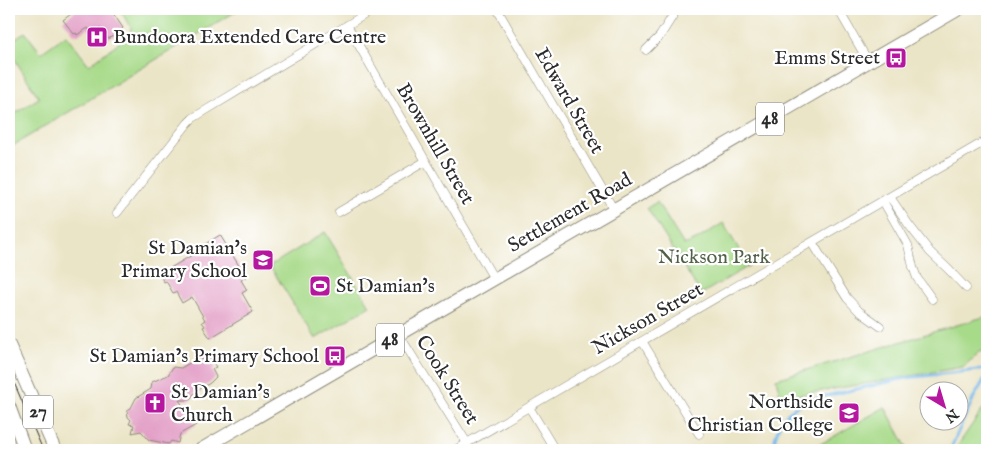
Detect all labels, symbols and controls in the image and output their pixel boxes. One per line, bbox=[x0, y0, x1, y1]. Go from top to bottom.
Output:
hospital icon: Bundoora Extended Care Centre bbox=[85, 25, 109, 49]
place label: Bundoora Extended Care Centre bbox=[113, 25, 386, 50]
street label: Edward Street bbox=[529, 44, 609, 159]
place label: Emms Street bbox=[774, 46, 880, 71]
bus stop icon: Emms Street bbox=[884, 46, 908, 70]
street label: Brownhill Street bbox=[390, 79, 480, 209]
road number: 48 bbox=[756, 102, 784, 136]
street label: Settlement Road bbox=[503, 167, 637, 259]
place label: St Damian's Primary School bbox=[121, 236, 248, 284]
park label: Nickson Park bbox=[658, 245, 771, 270]
school or university icon: St Damian's Primary School bbox=[251, 248, 275, 272]
sports icon: St Damian's bbox=[308, 274, 332, 298]
place label: St Damian's bbox=[336, 274, 435, 299]
street label: Nickson Street bbox=[588, 277, 708, 361]
road number: 48 bbox=[376, 324, 404, 356]
street label: Cook Street bbox=[410, 331, 484, 429]
place label: St Damian’s Primary School bbox=[89, 344, 320, 369]
bus stop icon: St Damian’s Primary School bbox=[323, 344, 347, 368]
place label: St Damian's Church bbox=[171, 380, 270, 428]
north arrow bbox=[918, 382, 968, 432]
place label: Northside Christian College bbox=[687, 390, 833, 438]
church icon: St Damian's Church bbox=[143, 391, 167, 415]
road number: 27 bbox=[23, 396, 53, 428]
school or university icon: Northside Christian College bbox=[837, 401, 861, 425]
text: N bbox=[941, 404, 962, 426]

